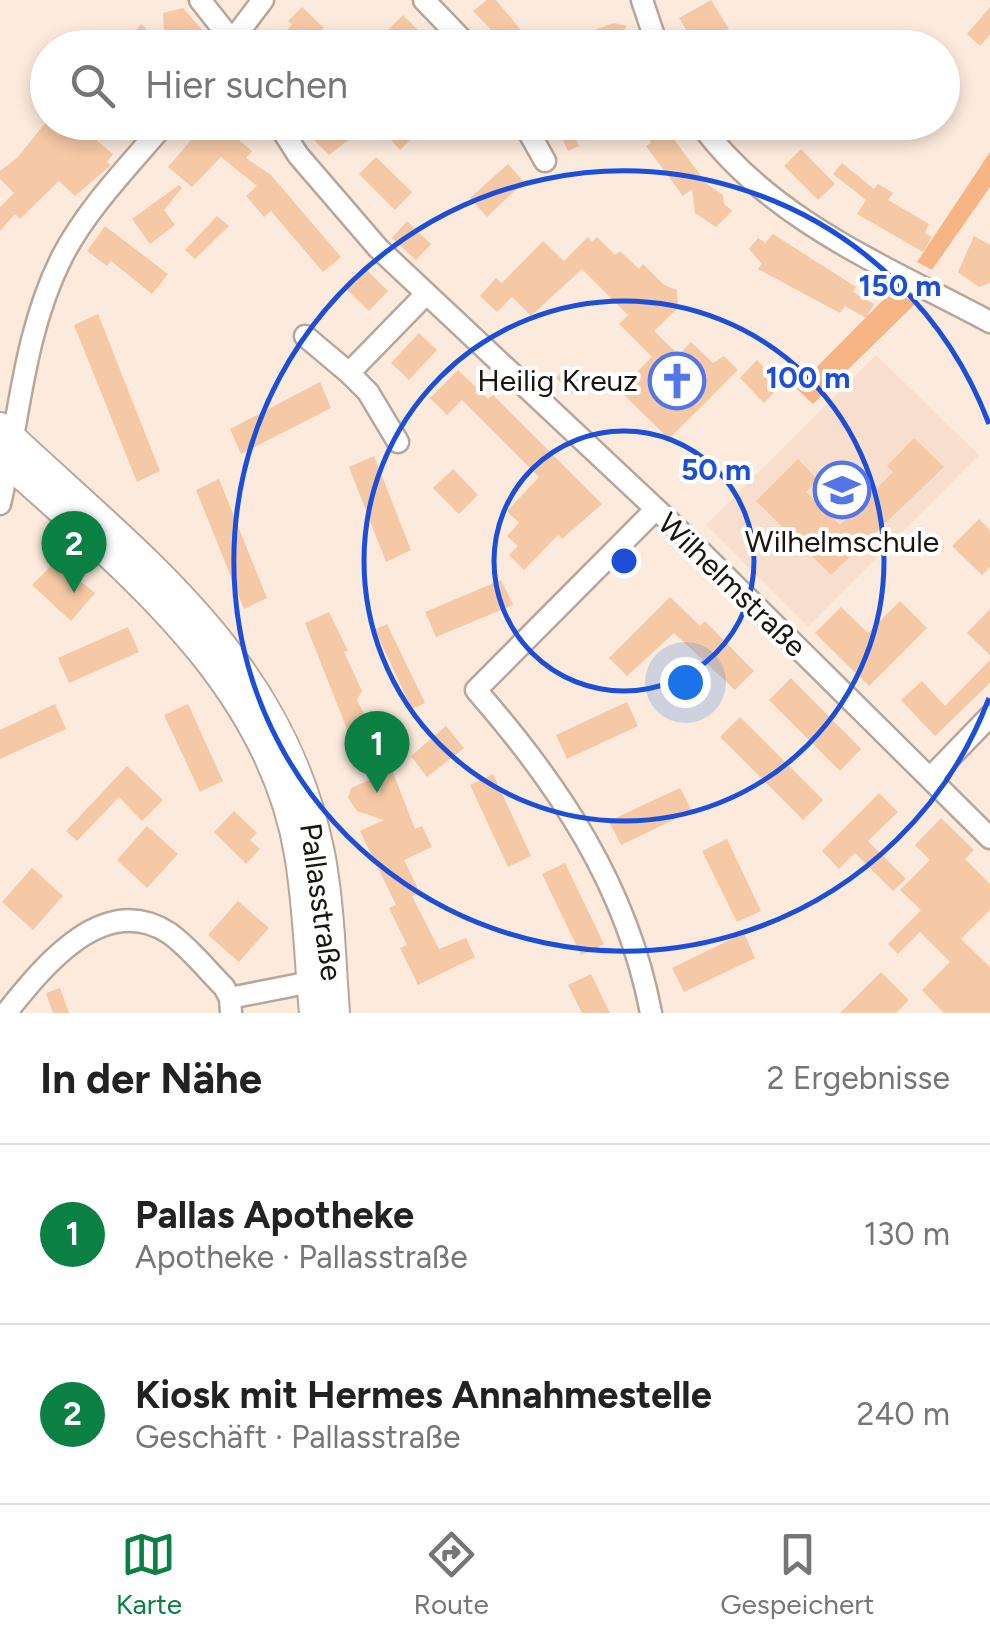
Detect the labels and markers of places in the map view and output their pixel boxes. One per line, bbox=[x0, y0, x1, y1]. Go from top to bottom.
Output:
church icon: Heilig Kreuz bbox=[647, 351, 707, 411]
place label: Heilig Kreuz bbox=[477, 362, 638, 399]
school or university icon: Wilhelmschule bbox=[812, 460, 872, 520]
pin: 2 bbox=[42, 510, 106, 593]
place label: Wilhelmschule bbox=[745, 523, 939, 560]
centre of rings bbox=[606, 543, 642, 579]
pin: 1 bbox=[344, 710, 410, 793]

